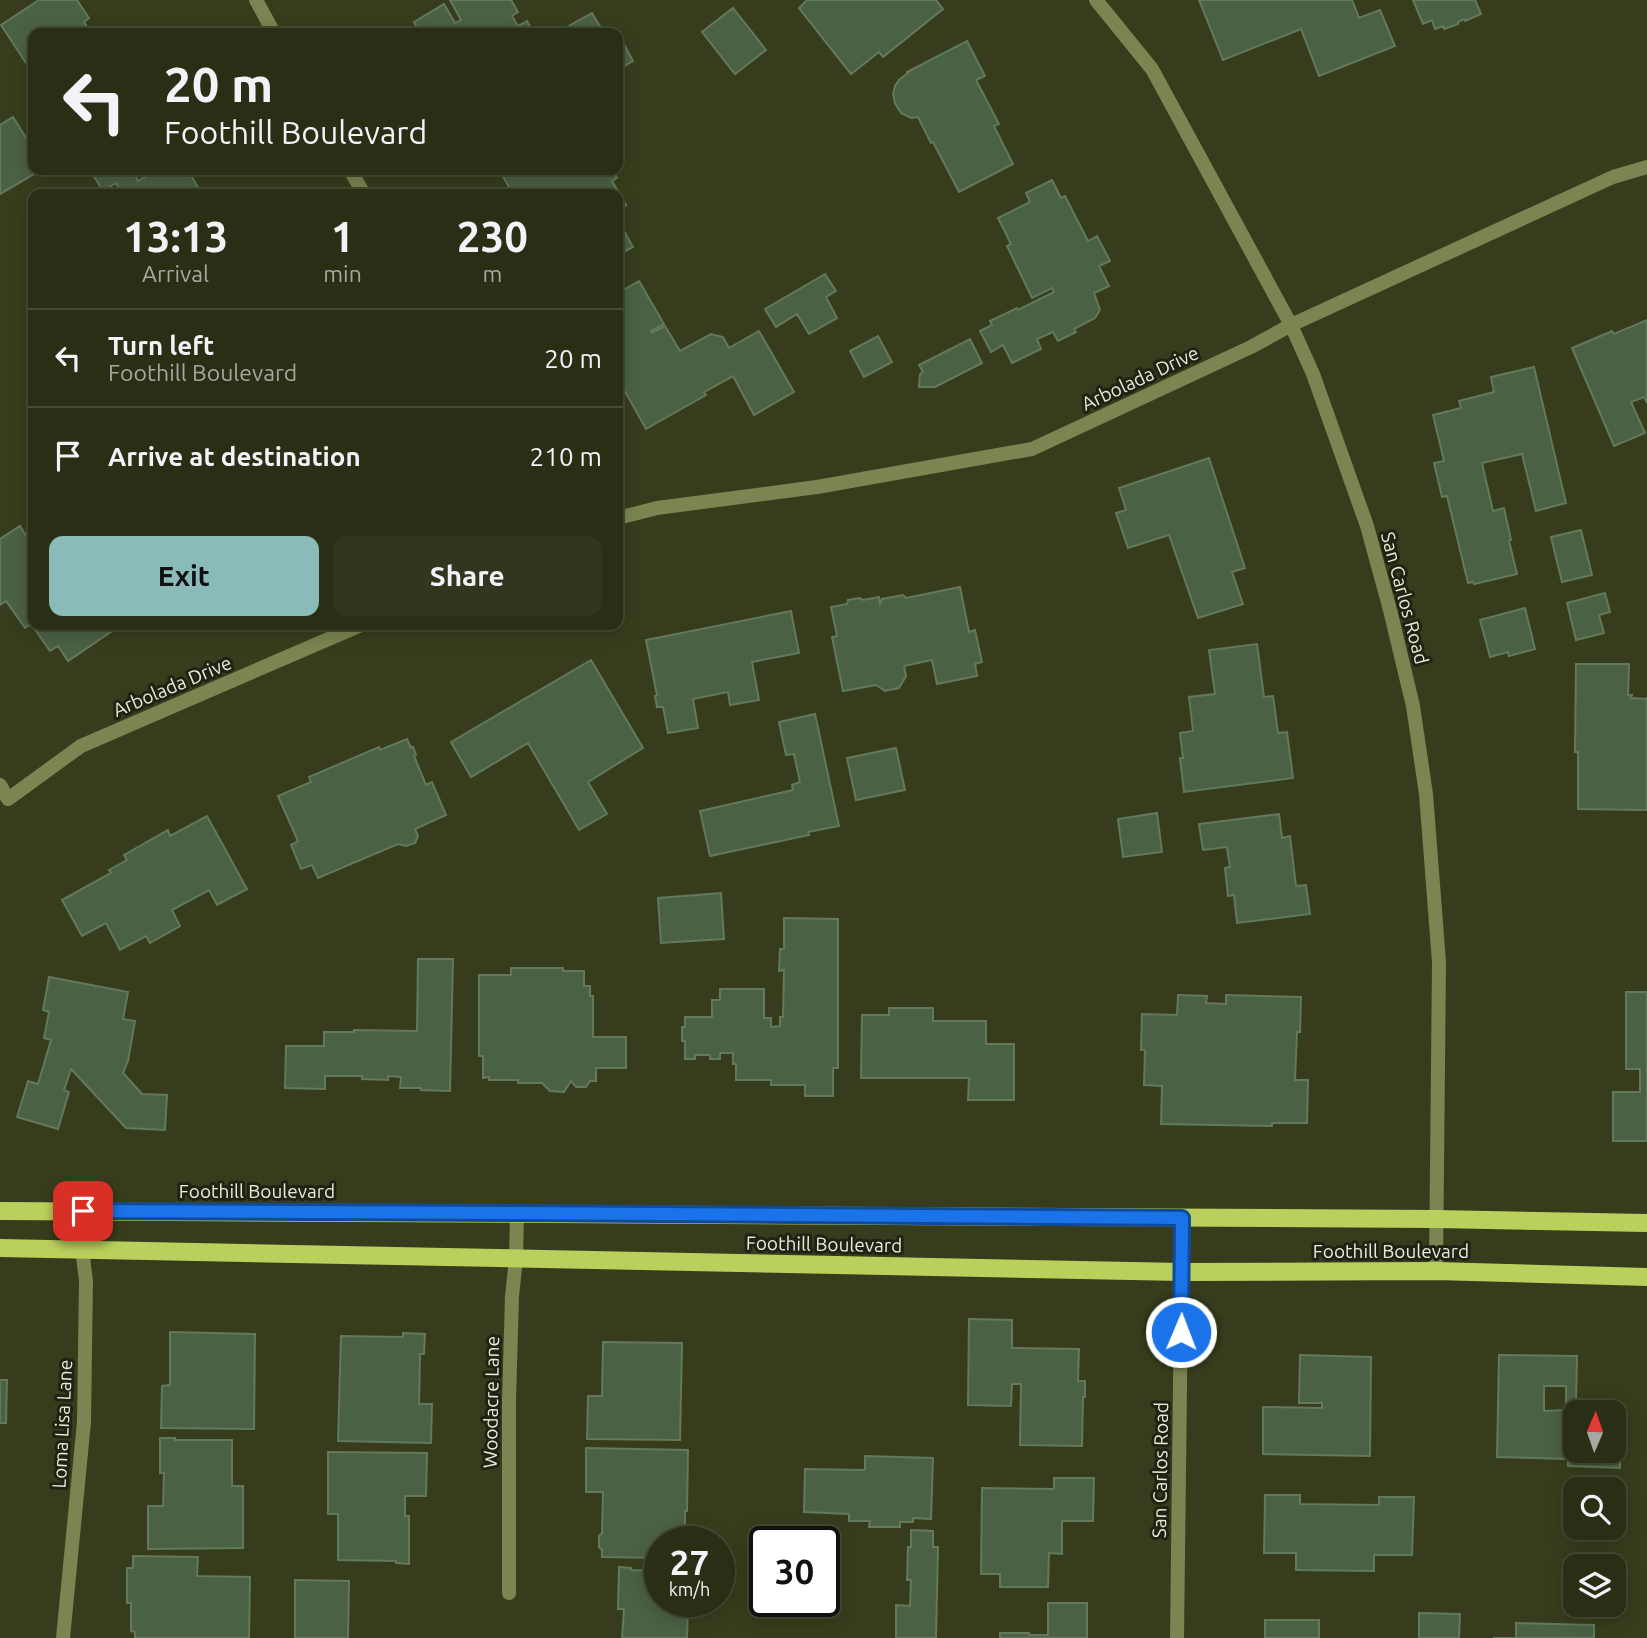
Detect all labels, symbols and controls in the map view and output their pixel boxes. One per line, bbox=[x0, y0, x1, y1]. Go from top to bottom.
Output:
icon: left bbox=[49, 56, 140, 147]
text: 20 m bbox=[164, 56, 273, 111]
text: Foothill Boulevard bbox=[164, 114, 427, 150]
text: 13:13 bbox=[123, 213, 228, 260]
text: 1 bbox=[331, 213, 354, 260]
text: 230 bbox=[457, 213, 528, 260]
text: Arrival bbox=[142, 261, 209, 286]
text: min bbox=[323, 261, 362, 286]
text: m bbox=[482, 261, 502, 286]
text: Turn left bbox=[108, 331, 214, 360]
icon: left bbox=[49, 339, 87, 377]
street label: Arbolada Drive bbox=[1078, 341, 1202, 415]
text: 20 m bbox=[544, 344, 602, 373]
text: Foothill Boulevard bbox=[108, 360, 297, 385]
icon: arrive bbox=[49, 437, 87, 475]
text: Arrive at destination bbox=[108, 442, 361, 471]
text: 210 m bbox=[530, 442, 602, 471]
street label: San Carlos Road bbox=[1377, 529, 1433, 667]
button: Exit bbox=[49, 536, 319, 616]
button: Share bbox=[333, 536, 602, 616]
street label: Arbolada Drive bbox=[109, 651, 235, 721]
street label: Foothill Boulevard bbox=[179, 1180, 335, 1202]
pin bbox=[53, 1181, 113, 1241]
icon: arrive bbox=[64, 1192, 102, 1230]
street label: Foothill Boulevard bbox=[746, 1232, 902, 1256]
street label: Foothill Boulevard bbox=[1313, 1240, 1469, 1262]
position arrow bbox=[1144, 1295, 1218, 1369]
street label: Woodacre Lane bbox=[479, 1336, 503, 1468]
street label: Loma Lisa Lane bbox=[48, 1359, 76, 1489]
north arrow bbox=[1563, 1400, 1626, 1463]
map controls bbox=[1563, 1400, 1626, 1617]
street label: San Carlos Road bbox=[1148, 1402, 1172, 1538]
button: search bbox=[1563, 1477, 1626, 1540]
speed limit sign: 30 bbox=[749, 1526, 840, 1617]
text: 27 bbox=[670, 1542, 709, 1582]
button: layers bbox=[1563, 1554, 1626, 1617]
text: km/h bbox=[669, 1579, 710, 1599]

